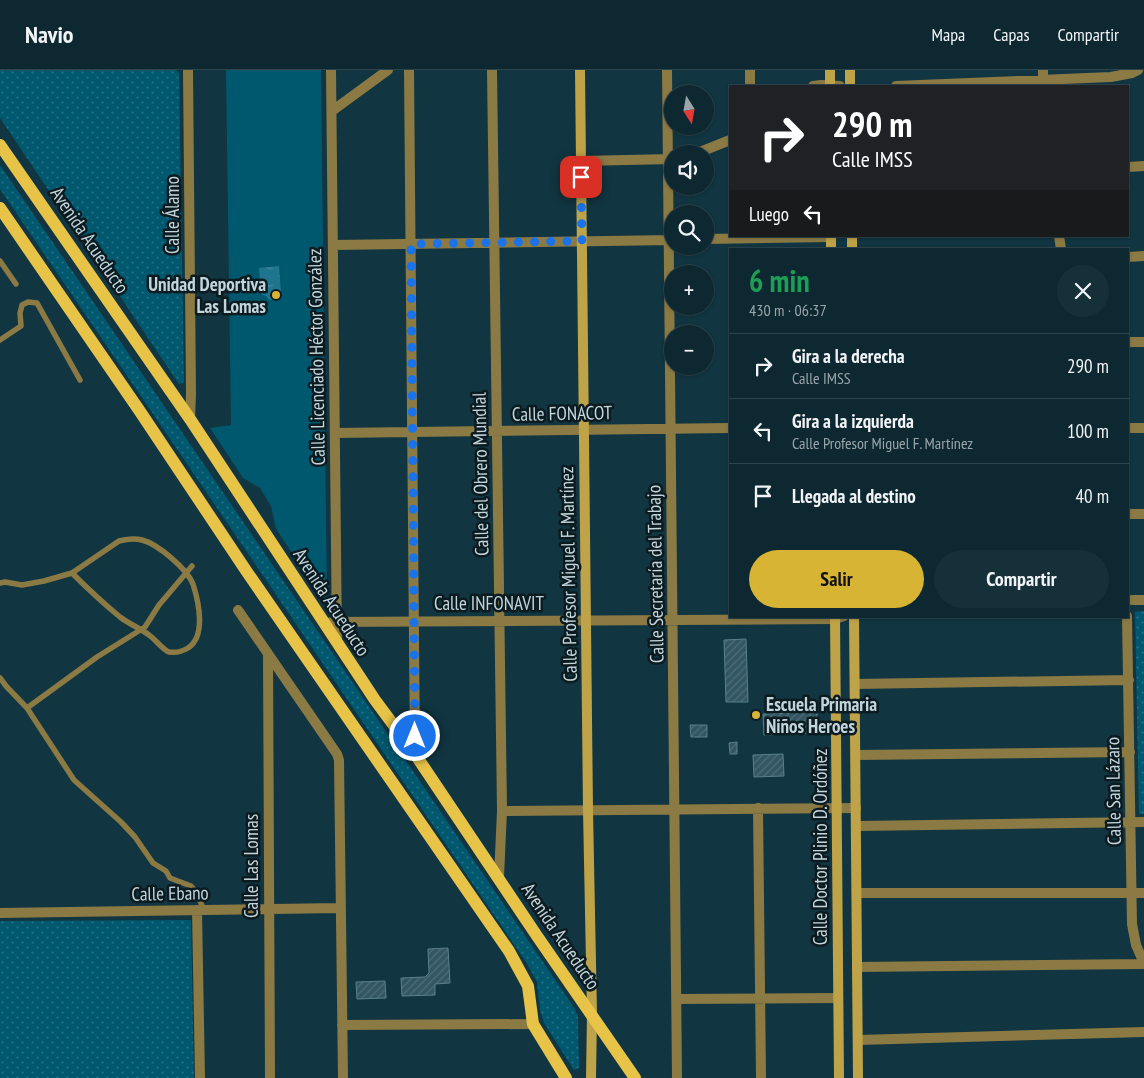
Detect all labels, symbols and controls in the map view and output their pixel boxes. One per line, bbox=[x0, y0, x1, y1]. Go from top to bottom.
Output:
text: Navio bbox=[25, 19, 74, 50]
text: Mapa bbox=[932, 23, 965, 46]
text: Capas bbox=[993, 23, 1030, 46]
text: Compartir bbox=[1058, 23, 1119, 46]
north arrow bbox=[664, 85, 714, 135]
map controls bbox=[664, 85, 714, 375]
text: 290 m bbox=[832, 101, 913, 147]
icon: right bbox=[749, 105, 814, 170]
button: sound bbox=[664, 145, 714, 195]
text: Calle IMSS bbox=[832, 145, 913, 173]
pin bbox=[560, 156, 602, 198]
icon: arrive bbox=[567, 163, 595, 191]
street label: Calle Álamo bbox=[160, 176, 184, 254]
street label: Avenida Acueducto bbox=[45, 182, 135, 298]
icon: left bbox=[799, 200, 827, 228]
text: Luego bbox=[749, 202, 789, 226]
button: search bbox=[664, 205, 714, 255]
street label: Calle Licenciado Héctor González bbox=[302, 248, 330, 466]
text: 6 min bbox=[749, 261, 810, 300]
button: + bbox=[664, 265, 714, 315]
button: close bbox=[1057, 265, 1109, 317]
place label: Unidad Deportiva Las Lomas bbox=[148, 272, 266, 318]
marker: Unidad Deportiva Las Lomas bbox=[270, 289, 282, 301]
text: 430 m · 06:37 bbox=[749, 300, 827, 320]
button: − bbox=[664, 325, 714, 375]
text: Gira a la derecha bbox=[792, 344, 905, 368]
icon: right bbox=[749, 352, 777, 380]
text: 290 m bbox=[1067, 354, 1109, 378]
text: Calle IMSS bbox=[792, 368, 851, 388]
street label: Calle del Obrero Mundial bbox=[467, 391, 493, 556]
street label: Calle FONACOT bbox=[512, 400, 613, 426]
text: Gira a la izquierda bbox=[792, 409, 914, 433]
icon: left bbox=[749, 417, 777, 445]
text: 100 m bbox=[1067, 419, 1109, 443]
text: Calle Profesor Miguel F. Martínez bbox=[792, 433, 973, 453]
street label: Calle Profesor Miguel F. Martínez bbox=[554, 466, 582, 682]
icon: arrive bbox=[749, 482, 777, 510]
text: Llegada al destino bbox=[792, 484, 916, 508]
text: 40 m bbox=[1076, 484, 1109, 508]
street label: Calle Secretaría del Trabajo bbox=[641, 485, 669, 663]
street label: Avenida Acueducto bbox=[288, 544, 376, 660]
button: Salir bbox=[749, 550, 924, 608]
button: Compartir bbox=[934, 550, 1109, 608]
street label: Calle INFONAVIT bbox=[434, 591, 544, 615]
place label: Escuela Primaria Niños Heroes bbox=[766, 692, 877, 738]
position arrow bbox=[388, 709, 440, 761]
marker: Escuela Primaria Niños Heroes bbox=[750, 709, 762, 721]
street label: Calle San Lázaro bbox=[1100, 737, 1126, 845]
street label: Calle Doctor Plinio D. Ordóñez bbox=[808, 749, 832, 945]
street label: Calle Las Lomas bbox=[239, 814, 263, 918]
street label: Avenida Acueducto bbox=[516, 878, 606, 994]
street label: Calle Ebano bbox=[131, 880, 209, 906]

